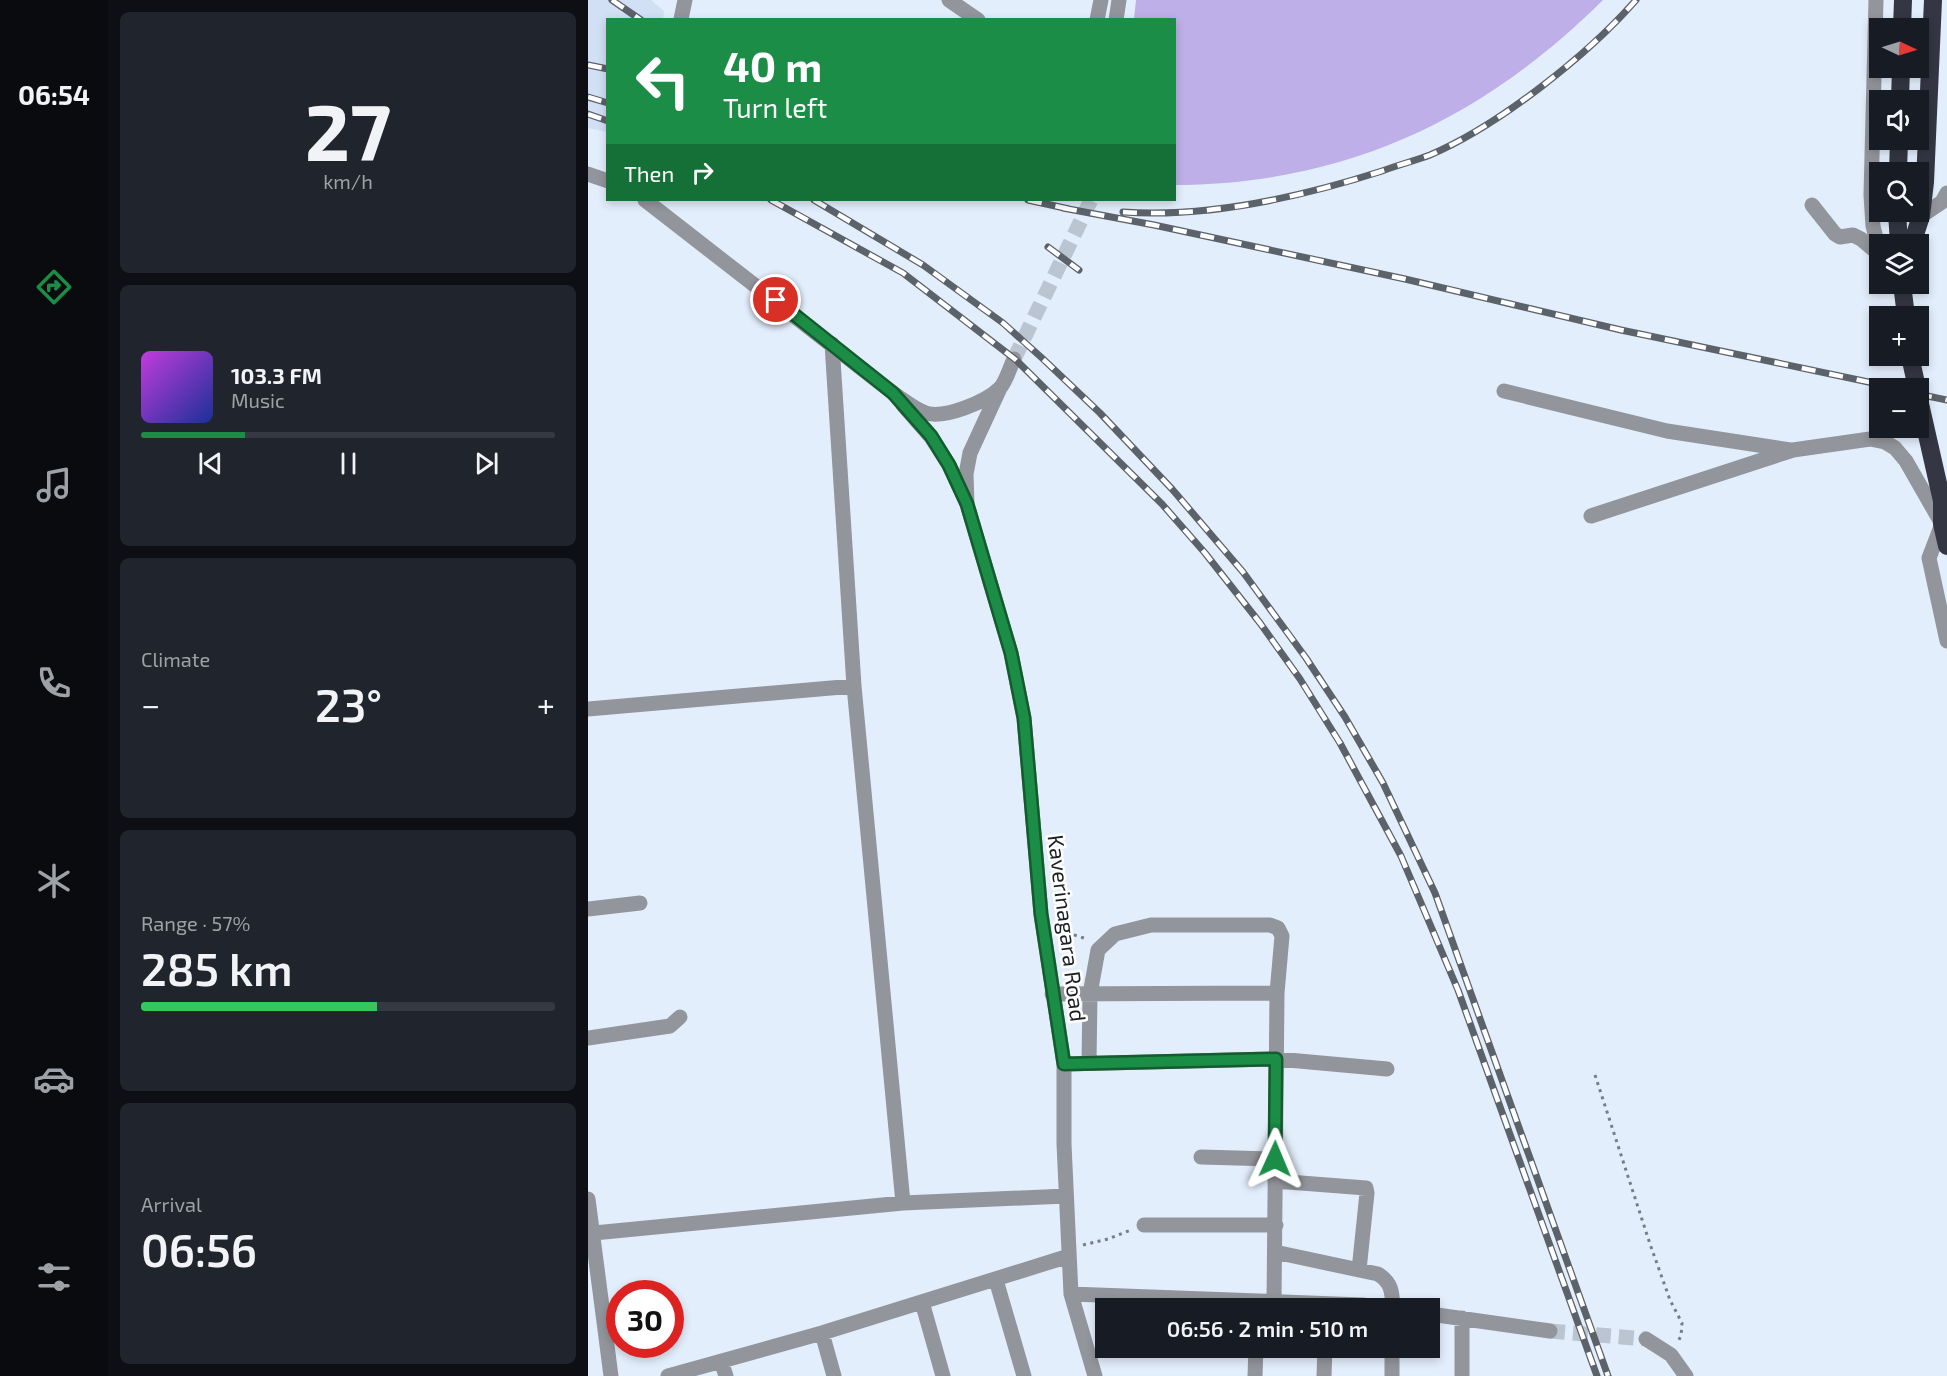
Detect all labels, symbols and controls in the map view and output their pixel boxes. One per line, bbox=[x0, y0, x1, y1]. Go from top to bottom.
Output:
north arrow bbox=[1869, 18, 1929, 78]
map controls bbox=[1869, 18, 1929, 438]
text: 40 m bbox=[723, 40, 822, 90]
icon: left bbox=[624, 42, 702, 120]
text: 06:54 bbox=[18, 78, 90, 110]
text: 27 bbox=[305, 83, 391, 177]
button: sound bbox=[1869, 90, 1929, 150]
text: Turn left bbox=[723, 91, 827, 123]
icon: right bbox=[686, 156, 719, 189]
text: Then bbox=[624, 160, 674, 186]
button: search bbox=[1869, 162, 1929, 222]
text: km/h bbox=[323, 169, 373, 193]
button: layers bbox=[1869, 234, 1929, 294]
icon: directions bbox=[33, 266, 75, 308]
pin bbox=[750, 274, 801, 325]
icon: arrive bbox=[759, 283, 792, 316]
button: + bbox=[1869, 306, 1929, 366]
text: 103.3 FM bbox=[231, 362, 322, 388]
button: − bbox=[1869, 378, 1929, 438]
text: Music bbox=[231, 388, 285, 412]
icon: previous bbox=[194, 447, 227, 480]
icon: pause bbox=[332, 447, 365, 480]
icon: next bbox=[470, 447, 503, 480]
icon: music bbox=[33, 464, 75, 506]
text: Climate bbox=[141, 647, 210, 671]
icon: phone bbox=[33, 662, 75, 704]
text: 23° bbox=[315, 677, 382, 731]
text: − bbox=[141, 684, 160, 724]
text: + bbox=[537, 684, 555, 724]
street label: Kaverinagara Road bbox=[1044, 833, 1092, 1023]
icon: climate bbox=[33, 860, 75, 902]
text: Range · 57% bbox=[141, 911, 250, 935]
text: 285 km bbox=[141, 941, 293, 995]
icon: car bbox=[33, 1058, 75, 1100]
position arrow bbox=[1243, 1127, 1307, 1191]
text: Arrival bbox=[141, 1192, 202, 1216]
text: 06:56 bbox=[141, 1222, 257, 1276]
icon: filters bbox=[33, 1256, 75, 1298]
speed limit sign: 30 bbox=[606, 1280, 684, 1358]
text: 06:56 · 2 min · 510 m bbox=[1167, 1315, 1368, 1341]

